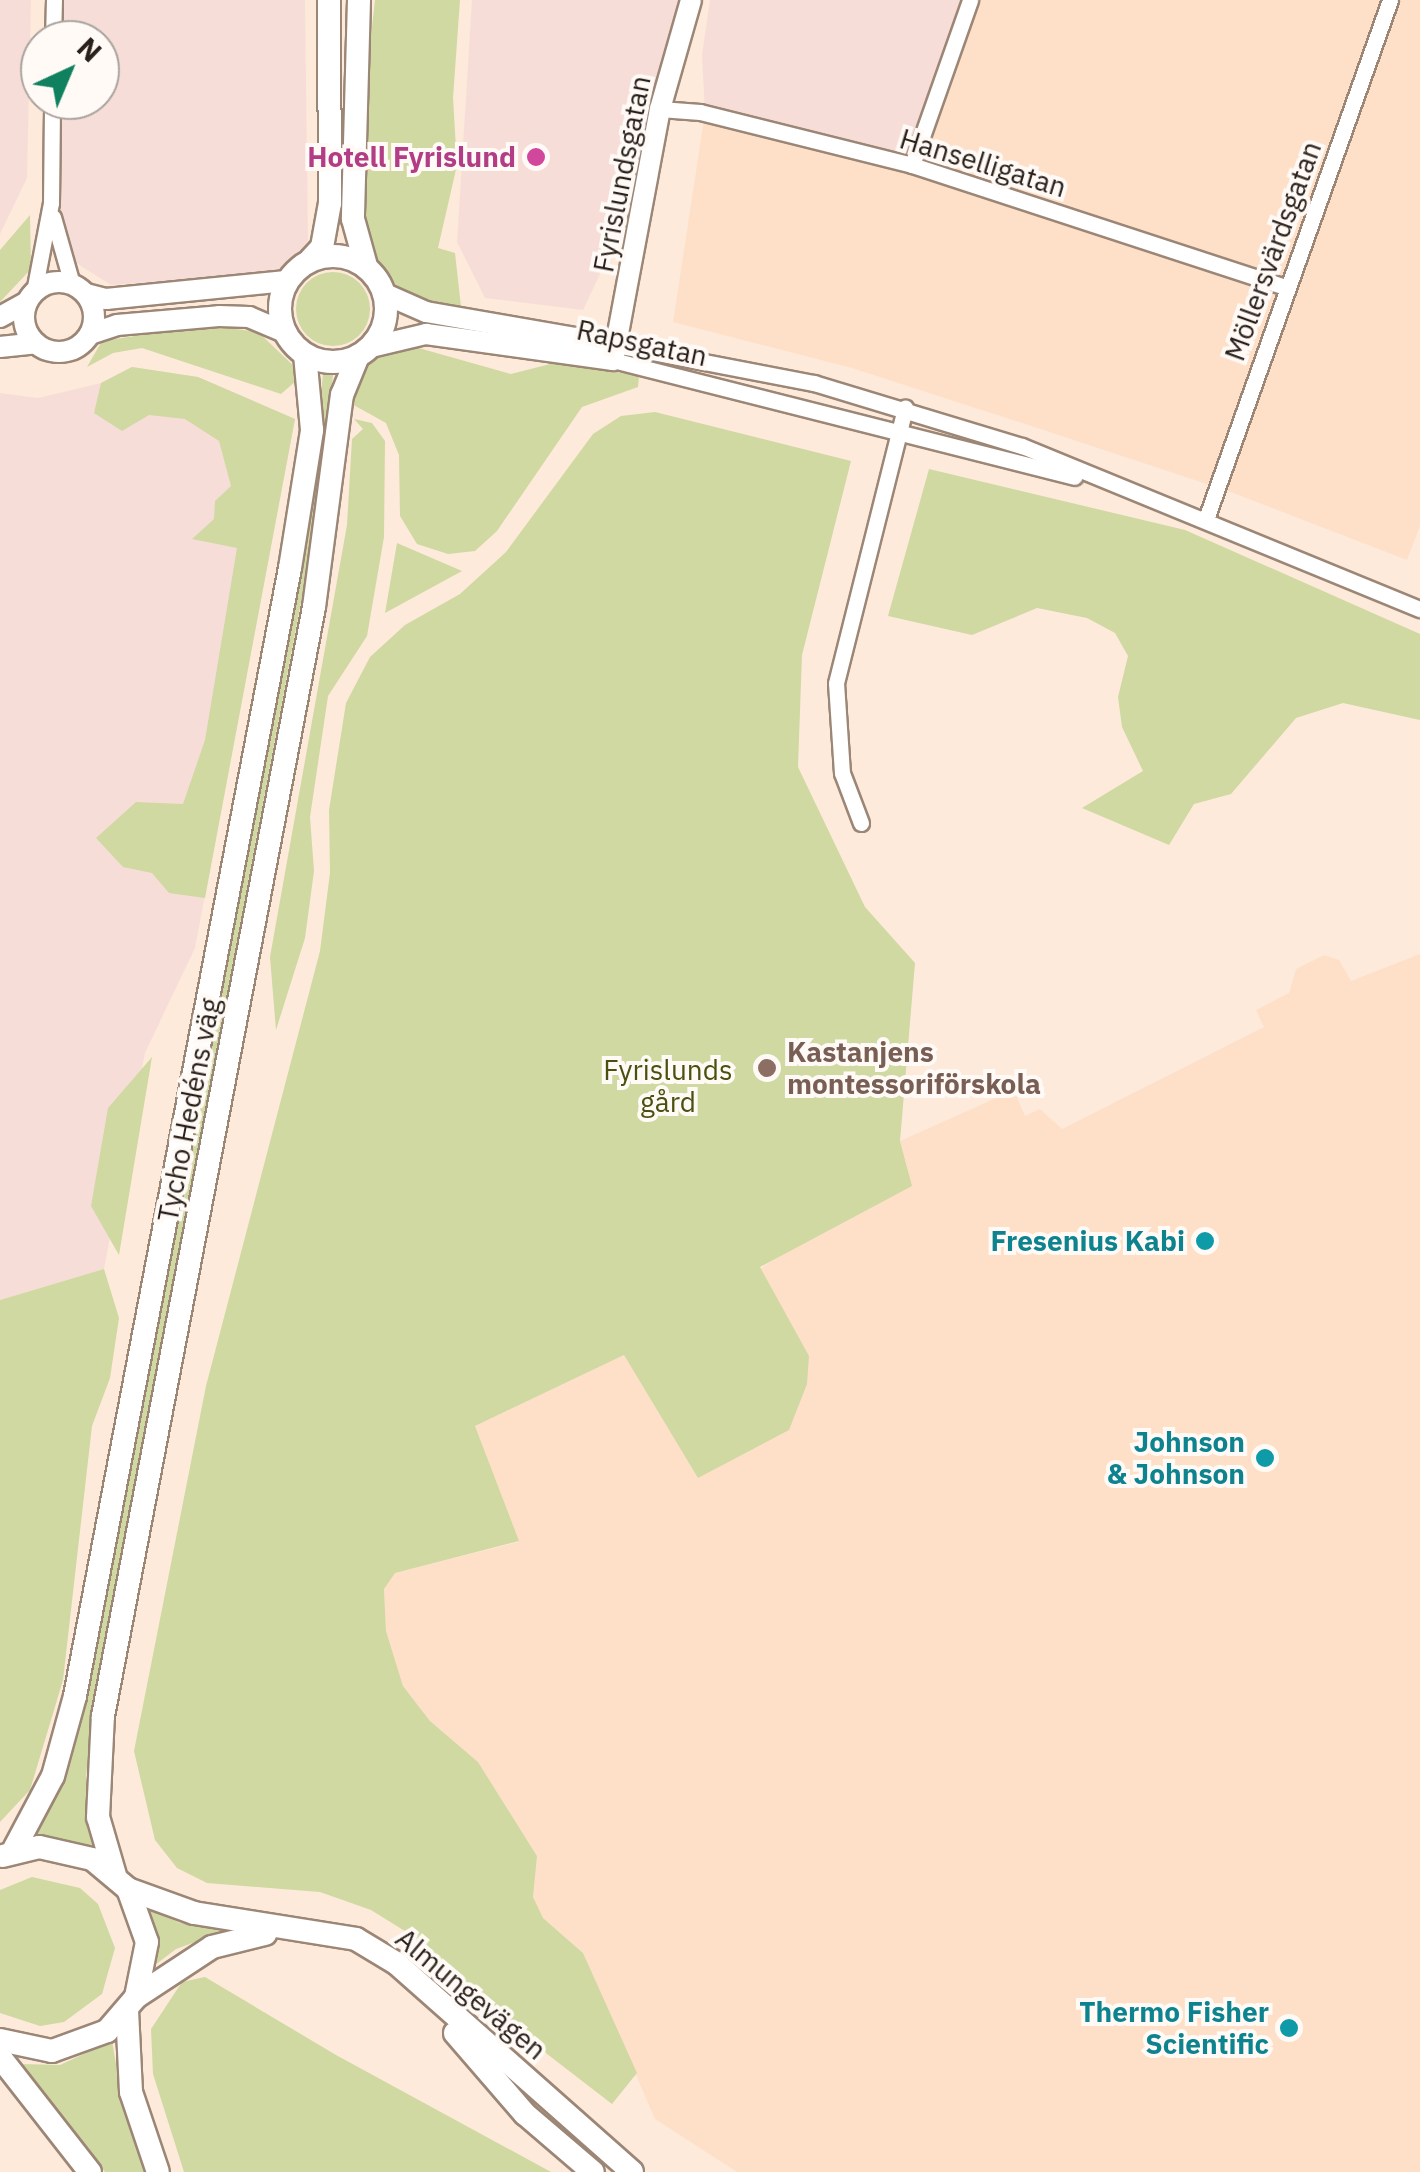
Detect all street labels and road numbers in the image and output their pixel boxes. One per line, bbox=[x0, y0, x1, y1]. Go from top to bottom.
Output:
street label: Fyrislundsgatan bbox=[586, 73, 658, 275]
street label: Hanselligatan bbox=[896, 122, 1070, 204]
street label: Möllersvärdsgatan bbox=[1218, 137, 1328, 365]
street label: Rapsgatan bbox=[574, 313, 710, 373]
street label: Tycho Hedéns väg bbox=[151, 995, 227, 1225]
street label: Almungevägen bbox=[389, 1921, 553, 2067]

